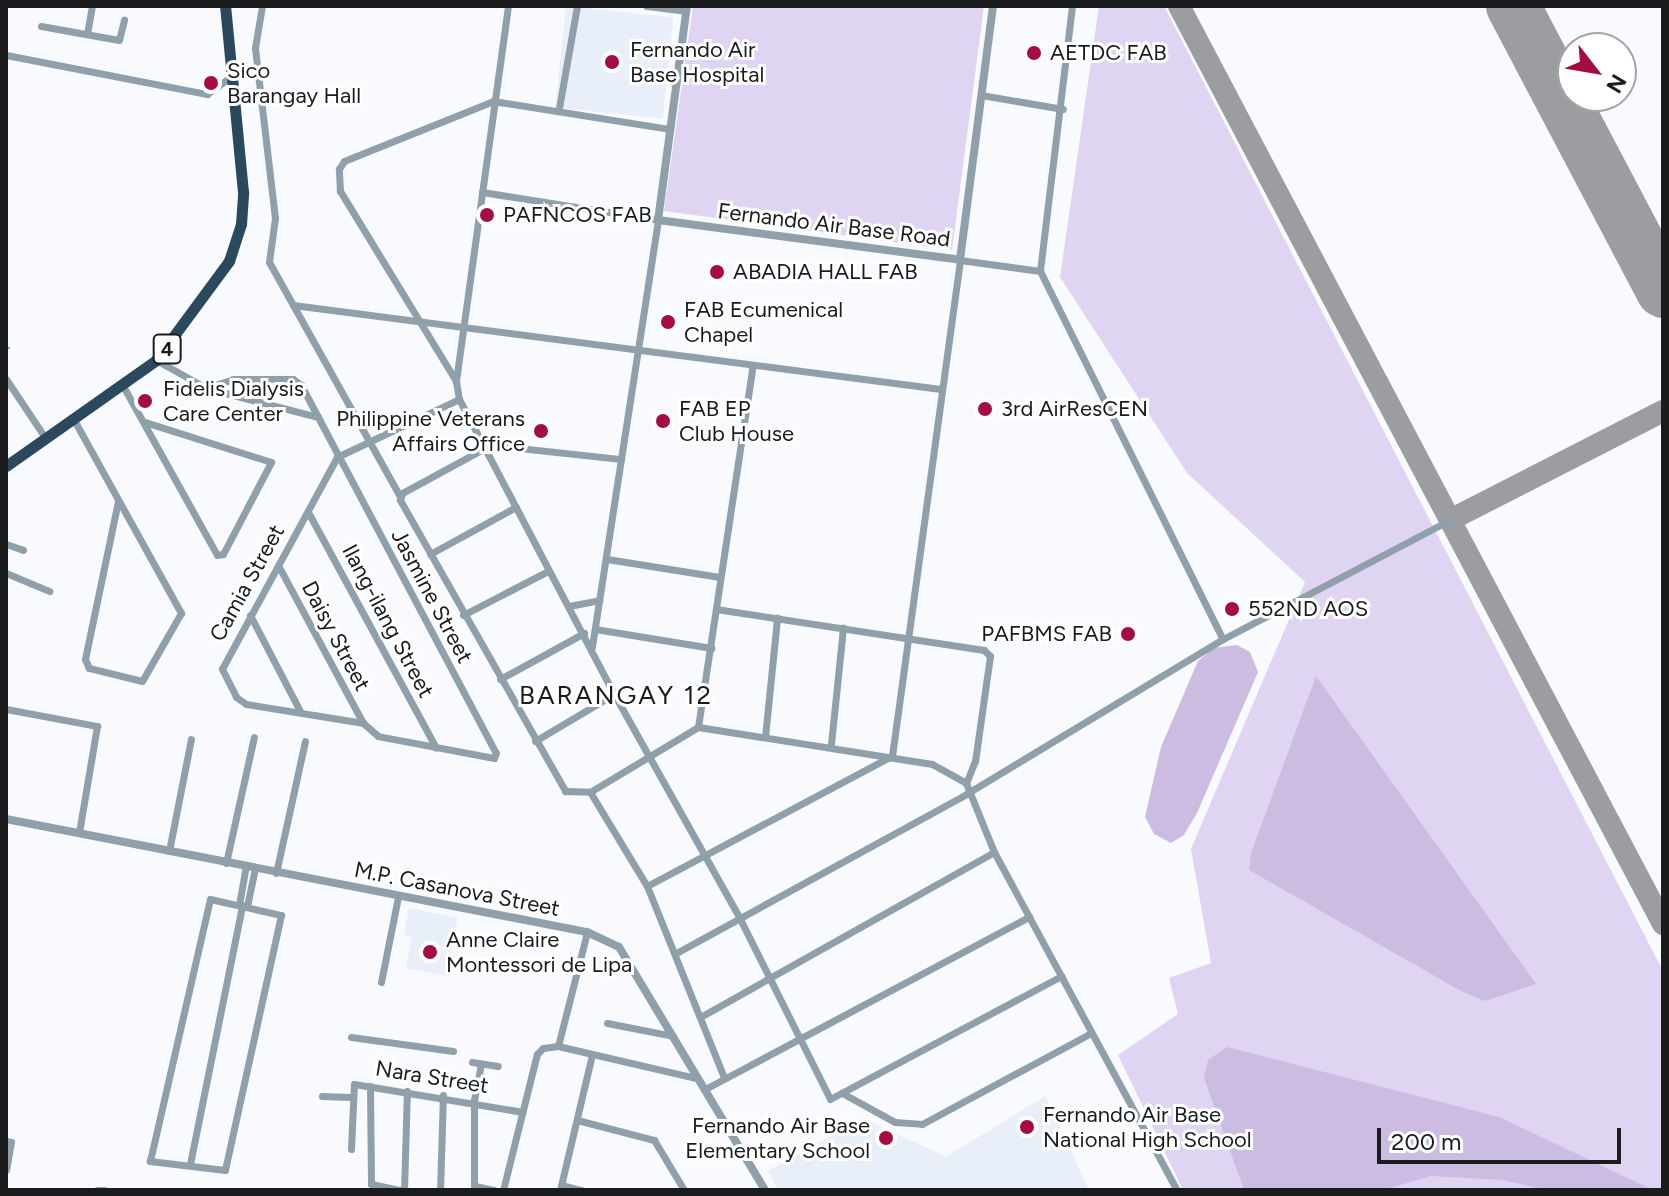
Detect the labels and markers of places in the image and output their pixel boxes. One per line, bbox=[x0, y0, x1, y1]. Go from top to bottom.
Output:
place label: Fernando Air Base Hospital bbox=[630, 36, 764, 88]
place label: AETDC FAB bbox=[1050, 40, 1167, 66]
marker: AETDC FAB bbox=[1025, 44, 1043, 62]
marker: Fernando Air Base Hospital bbox=[601, 51, 623, 73]
place label: Sico Barangay Hall bbox=[227, 57, 361, 108]
marker: Sico Barangay Hall bbox=[202, 74, 220, 92]
place label: PAFNCOS FAB bbox=[503, 202, 652, 228]
marker: PAFNCOS FAB bbox=[478, 206, 496, 224]
place label: ABADIA HALL FAB bbox=[733, 259, 918, 285]
marker: ABADIA HALL FAB bbox=[708, 263, 726, 281]
place label: FAB Ecumenical Chapel bbox=[684, 296, 843, 348]
marker: FAB Ecumenical Chapel bbox=[659, 313, 677, 331]
place label: Fidelis Dialysis Care Center bbox=[163, 375, 304, 426]
marker: Fidelis Dialysis Care Center bbox=[134, 390, 156, 412]
place label: FAB EP Club House bbox=[679, 395, 794, 446]
place label: 3rd AirResCEN bbox=[1001, 396, 1148, 422]
marker: 3rd AirResCEN bbox=[976, 400, 994, 418]
place label: Philippine Veterans Affairs Office bbox=[336, 405, 525, 456]
marker: FAB EP Club House bbox=[654, 412, 672, 430]
marker: Philippine Veterans Affairs Office bbox=[532, 422, 550, 440]
place label: 552ND AOS bbox=[1248, 596, 1368, 622]
marker: 552ND AOS bbox=[1223, 600, 1241, 618]
place label: PAFBMS FAB bbox=[981, 621, 1112, 647]
marker: PAFBMS FAB bbox=[1119, 625, 1137, 643]
place label: Anne Claire Montessori de Lipa bbox=[446, 926, 632, 978]
marker: Anne Claire Montessori de Lipa bbox=[421, 943, 439, 961]
place label: Fernando Air Base National High School bbox=[1043, 1101, 1251, 1152]
place label: Fernando Air Base Elementary School bbox=[685, 1112, 870, 1164]
marker: Fernando Air Base National High School bbox=[1018, 1118, 1036, 1136]
marker: Fernando Air Base Elementary School bbox=[877, 1129, 895, 1147]

